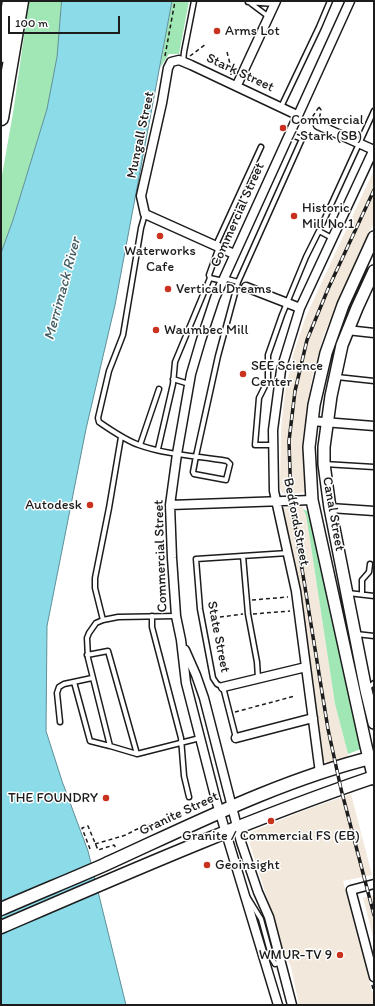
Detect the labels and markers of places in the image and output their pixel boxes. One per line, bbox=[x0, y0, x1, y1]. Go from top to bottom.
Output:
place label: Arms Lot bbox=[225, 23, 280, 39]
marker: Arms Lot bbox=[212, 26, 222, 36]
place label: Commercial / Stark (SB) bbox=[291, 112, 364, 144]
marker: Commercial / Stark (SB) bbox=[278, 123, 288, 133]
place label: Historic Mill No.1 bbox=[302, 200, 354, 232]
marker: Historic Mill No.1 bbox=[289, 211, 299, 221]
marker: Waterworks Cafe bbox=[155, 231, 165, 241]
place label: Waterworks Cafe bbox=[124, 243, 196, 276]
place label: Vertical Dreams bbox=[176, 281, 272, 297]
marker: Vertical Dreams bbox=[163, 284, 173, 294]
place label: Waumbec Mill bbox=[164, 322, 248, 338]
marker: Waumbec Mill bbox=[151, 325, 161, 335]
place label: SEE Science Center bbox=[251, 358, 323, 390]
marker: SEE Science Center bbox=[238, 369, 248, 379]
place label: Autodesk bbox=[25, 497, 82, 513]
marker: Autodesk bbox=[85, 500, 95, 510]
place label: THE FOUNDRY bbox=[8, 790, 98, 806]
marker: THE FOUNDRY bbox=[101, 793, 111, 803]
marker: Granite / Commercial FS (EB) bbox=[266, 816, 276, 826]
place label: Granite / Commercial FS (EB) bbox=[182, 828, 360, 844]
place label: Geoinsight bbox=[215, 857, 280, 873]
marker: Geoinsight bbox=[202, 860, 212, 870]
place label: WMUR-TV 9 bbox=[259, 947, 332, 963]
marker: WMUR-TV 9 bbox=[335, 950, 345, 960]

